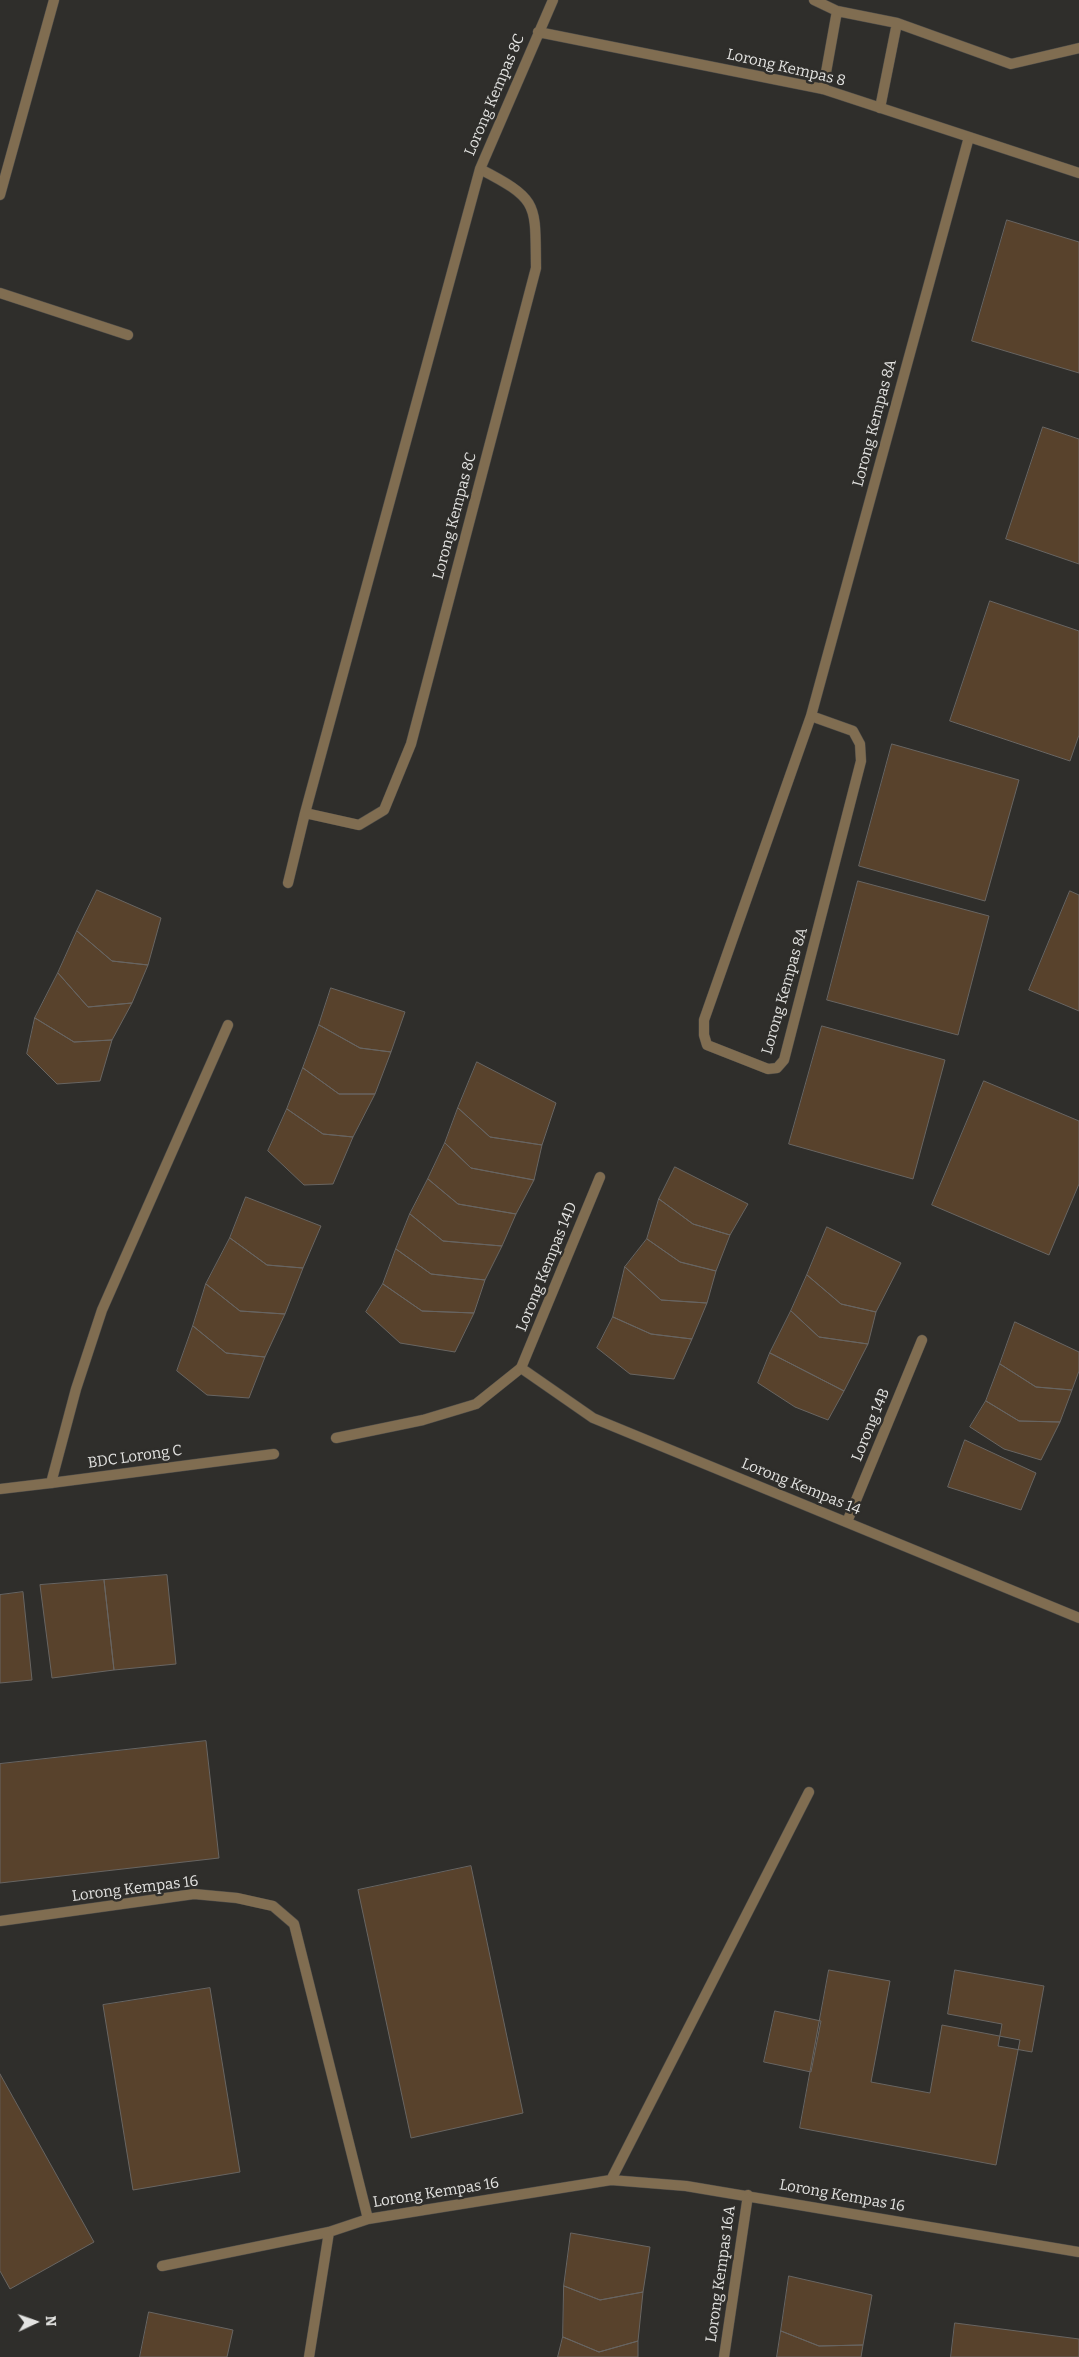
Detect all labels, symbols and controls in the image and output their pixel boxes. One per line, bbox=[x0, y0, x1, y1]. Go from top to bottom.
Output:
street label: Lorong Kempas 8C bbox=[461, 31, 529, 159]
street label: Lorong Kempas 8 bbox=[725, 46, 847, 90]
street label: Lorong Kempas 8A bbox=[849, 357, 901, 489]
street label: Lorong Kempas 8C bbox=[429, 451, 481, 581]
street label: Lorong Kempas 8A bbox=[758, 925, 812, 1057]
street label: Lorong Kempas 14D bbox=[513, 1200, 581, 1334]
street label: Lorong 14B bbox=[848, 1386, 894, 1464]
street label: BDC Lorong C bbox=[87, 1441, 183, 1473]
street label: Lorong Kempas 14 bbox=[739, 1455, 863, 1519]
street label: Lorong Kempas 16 bbox=[71, 1872, 199, 1906]
street label: Lorong Kempas 16 bbox=[372, 2174, 500, 2212]
street label: Lorong Kempas 16 bbox=[778, 2176, 906, 2216]
street label: Lorong Kempas 16A bbox=[702, 2204, 740, 2344]
north arrow bbox=[10, 2297, 60, 2347]
text: N bbox=[42, 2315, 59, 2327]

